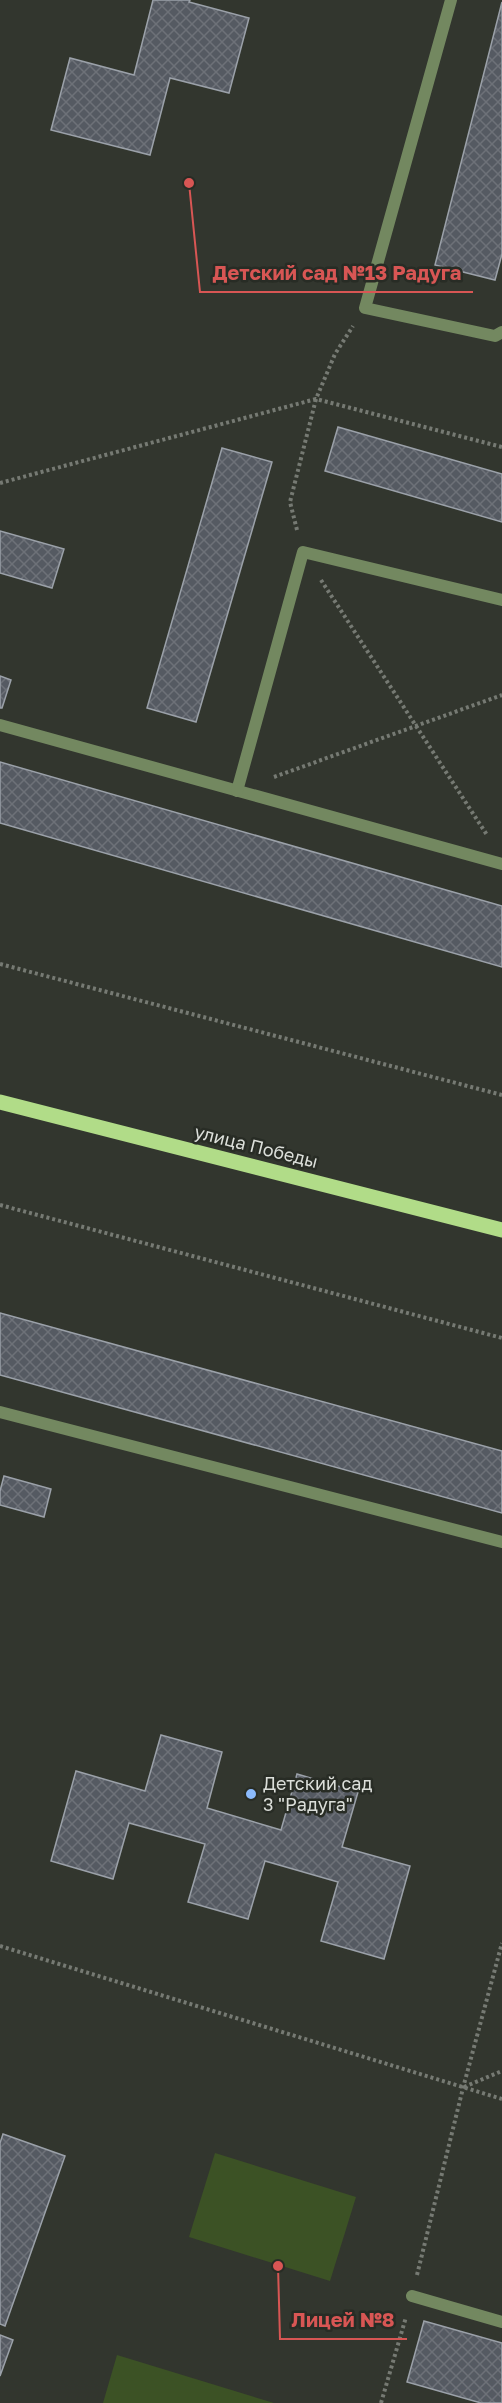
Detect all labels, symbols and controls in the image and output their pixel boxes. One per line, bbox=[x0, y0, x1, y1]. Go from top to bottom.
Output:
callout: Детский сад №13 Радуга bbox=[200, 254, 473, 292]
text: Детский сад №13 Радуга bbox=[213, 260, 461, 284]
street label: улица Победы bbox=[192, 1120, 320, 1172]
place label: Детский сад 3 "Радуга" bbox=[263, 1772, 372, 1815]
marker: Детский сад 3 "Радуга" bbox=[244, 1787, 258, 1801]
callout: Лицей №8 bbox=[280, 2301, 407, 2339]
text: Лицей №8 bbox=[291, 2307, 395, 2331]

